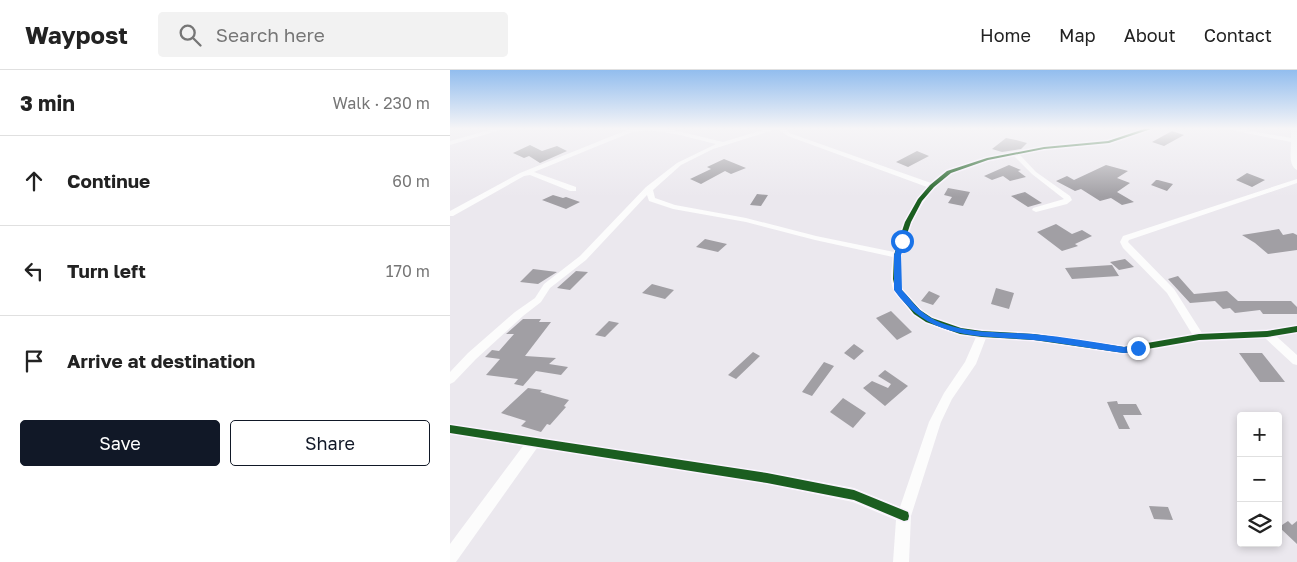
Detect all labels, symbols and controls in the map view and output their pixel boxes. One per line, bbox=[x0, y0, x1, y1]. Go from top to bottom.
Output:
search box bbox=[158, 12, 508, 57]
text: Waypost bbox=[25, 20, 128, 49]
icon: search bbox=[176, 21, 204, 49]
text: Search here bbox=[216, 23, 325, 46]
text: Home bbox=[980, 24, 1031, 46]
text: Map bbox=[1059, 24, 1096, 46]
text: About bbox=[1124, 24, 1176, 46]
text: Contact bbox=[1204, 24, 1272, 46]
text: 3 min bbox=[20, 90, 75, 116]
text: Walk · 230 m bbox=[333, 93, 430, 113]
icon: ahead bbox=[20, 167, 48, 195]
text: Continue bbox=[67, 169, 150, 192]
text: 60 m bbox=[392, 171, 430, 191]
route start bbox=[891, 230, 914, 253]
icon: left bbox=[20, 257, 48, 285]
text: Turn left bbox=[67, 259, 146, 282]
text: 170 m bbox=[386, 261, 430, 281]
route end bbox=[1127, 337, 1150, 360]
icon: arrive bbox=[20, 347, 48, 375]
text: Arrive at destination bbox=[67, 349, 255, 372]
map controls bbox=[1237, 412, 1282, 547]
button: + bbox=[1237, 412, 1282, 457]
button: Save bbox=[20, 420, 220, 466]
button: Share bbox=[230, 420, 430, 466]
button: − bbox=[1237, 457, 1282, 502]
button: layers bbox=[1237, 502, 1282, 547]

